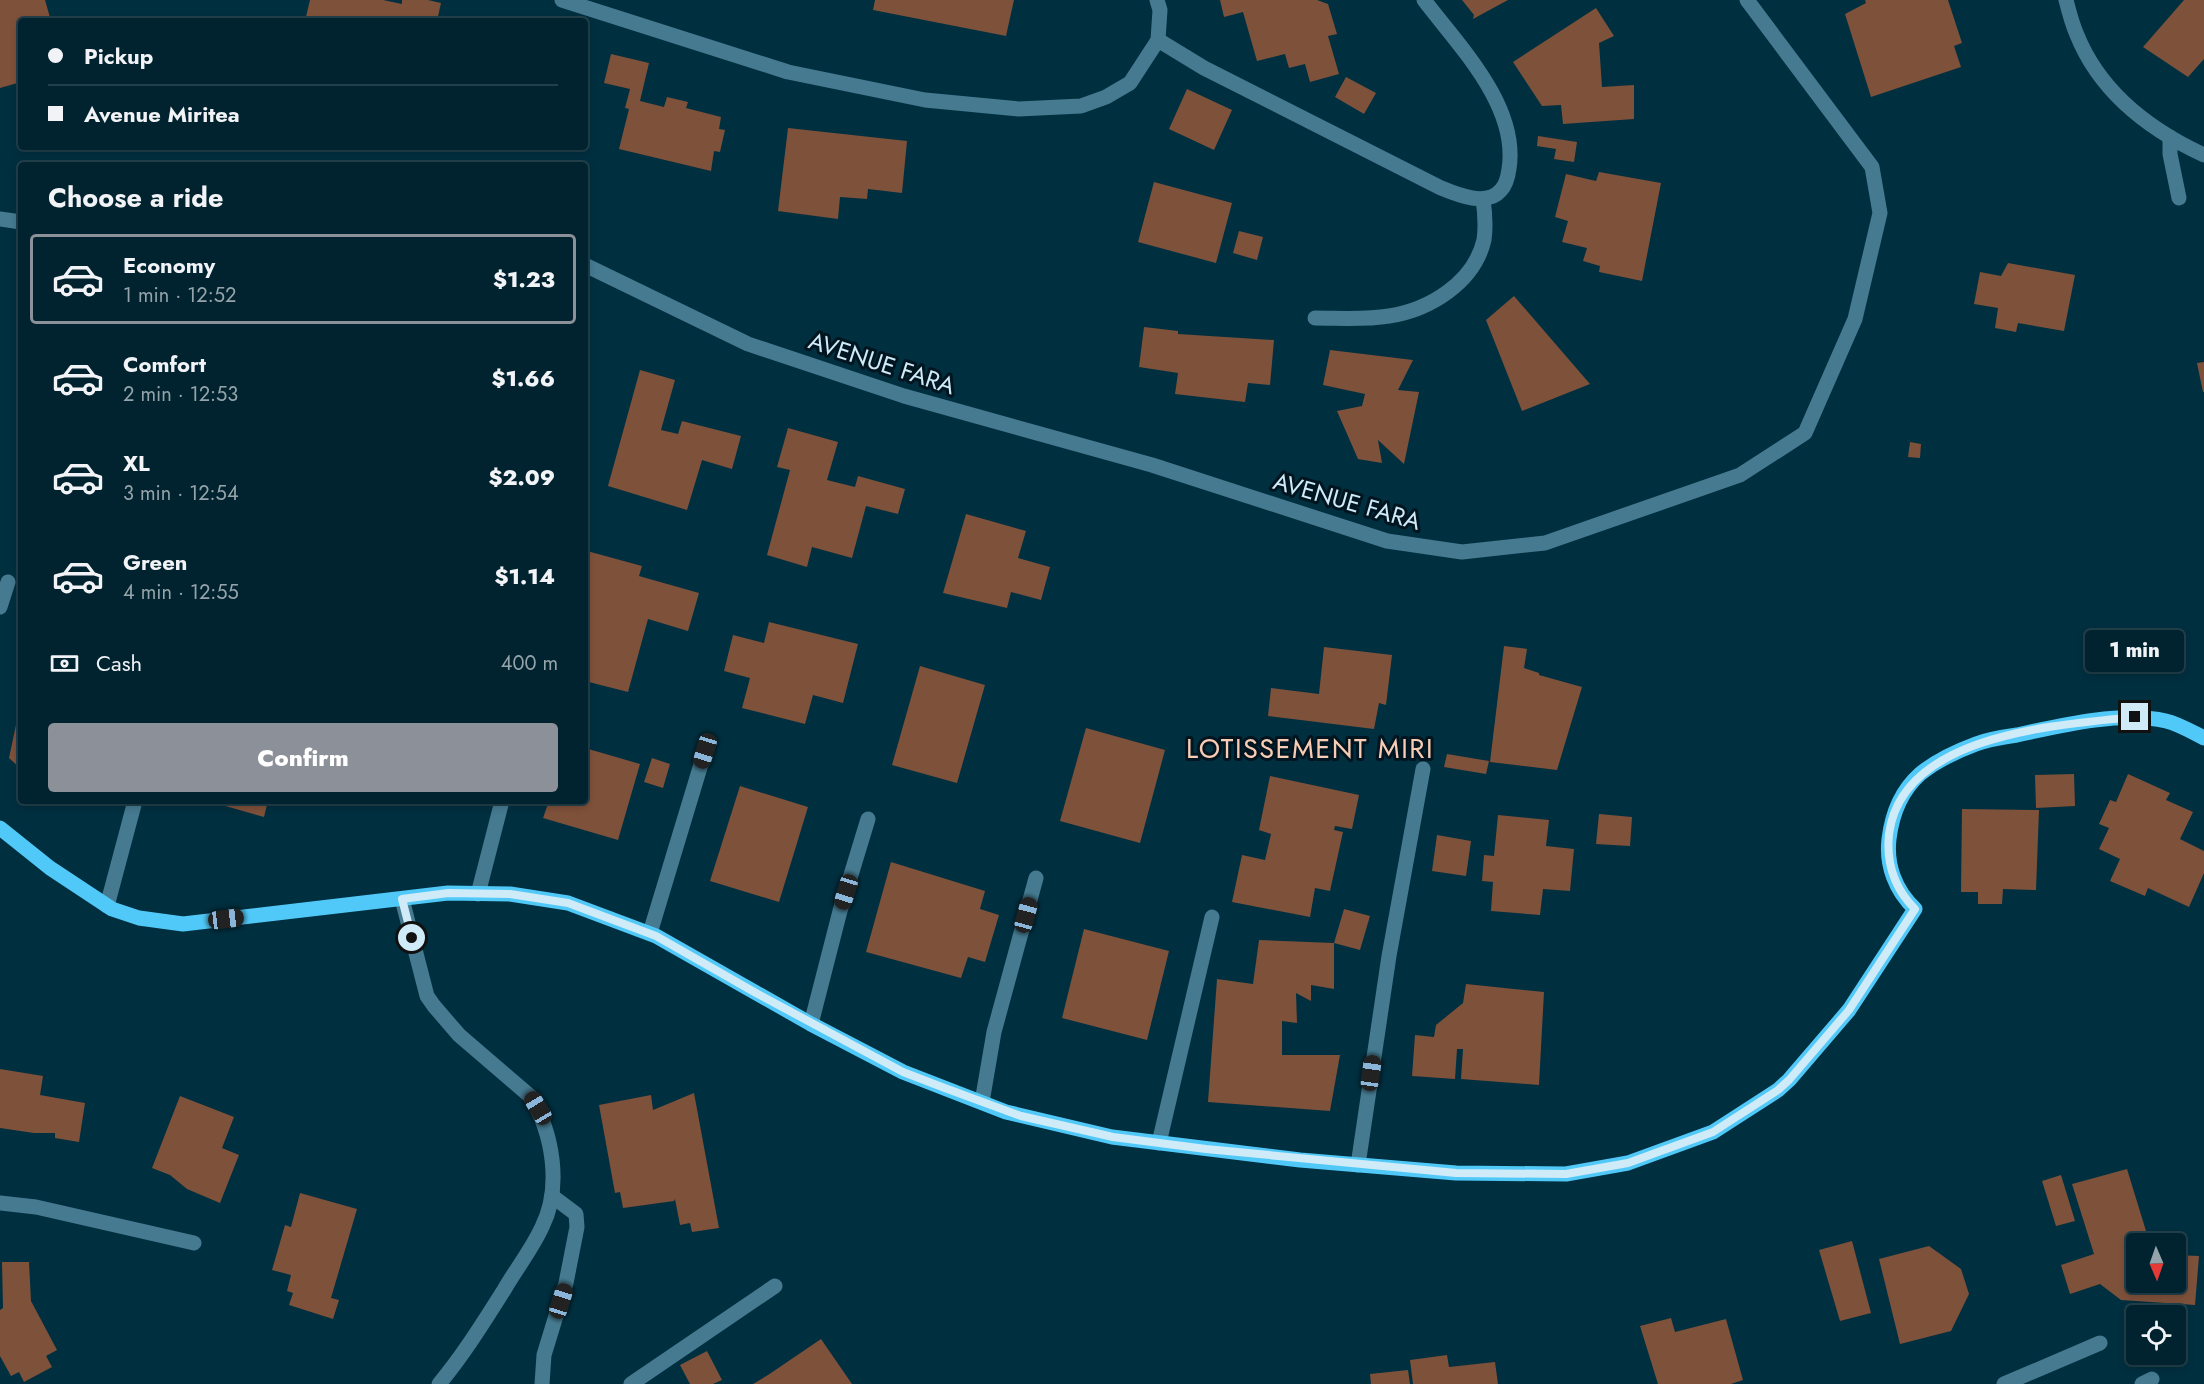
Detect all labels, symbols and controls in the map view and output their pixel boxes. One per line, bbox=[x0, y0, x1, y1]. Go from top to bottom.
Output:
text: Pickup bbox=[84, 40, 153, 72]
text: Avenue Miritea bbox=[84, 98, 240, 130]
text: Choose a ride bbox=[48, 178, 223, 217]
text: Economy bbox=[123, 249, 215, 281]
icon: car bbox=[51, 252, 105, 306]
text: $1.23 bbox=[493, 263, 555, 295]
text: 1 min · 12:52 bbox=[123, 281, 236, 310]
street label: AVENUE FARA bbox=[804, 323, 960, 403]
text: Comfort bbox=[123, 348, 206, 380]
icon: car bbox=[51, 351, 105, 405]
text: $1.66 bbox=[492, 362, 555, 394]
text: 2 min · 12:53 bbox=[123, 380, 238, 409]
text: XL bbox=[123, 447, 150, 479]
icon: car bbox=[51, 450, 105, 504]
text: $2.09 bbox=[488, 461, 555, 493]
street label: AVENUE FARA bbox=[1269, 463, 1425, 539]
text: 3 min · 12:54 bbox=[123, 479, 239, 508]
text: Green bbox=[123, 546, 187, 578]
icon: car bbox=[51, 549, 105, 603]
text: $1.14 bbox=[495, 560, 555, 592]
text: 4 min · 12:55 bbox=[123, 578, 239, 607]
callout: 1 min bbox=[2086, 630, 2184, 672]
text: 1 min bbox=[2109, 636, 2160, 665]
icon: cash bbox=[48, 647, 81, 680]
text: Cash bbox=[96, 647, 142, 679]
text: 400 m bbox=[501, 649, 558, 678]
route end bbox=[2121, 703, 2148, 730]
button: Confirm bbox=[48, 723, 558, 792]
district label: LOTISSEMENT MIRI bbox=[1186, 729, 1434, 768]
car bbox=[691, 731, 719, 771]
car bbox=[832, 872, 860, 912]
car bbox=[1013, 895, 1039, 935]
car bbox=[207, 908, 245, 930]
route start bbox=[398, 924, 425, 951]
car bbox=[1360, 1054, 1382, 1092]
car bbox=[521, 1088, 555, 1128]
north arrow bbox=[2126, 1233, 2186, 1293]
map controls bbox=[2126, 1233, 2186, 1365]
car bbox=[547, 1281, 575, 1321]
button: locate bbox=[2126, 1305, 2186, 1365]

